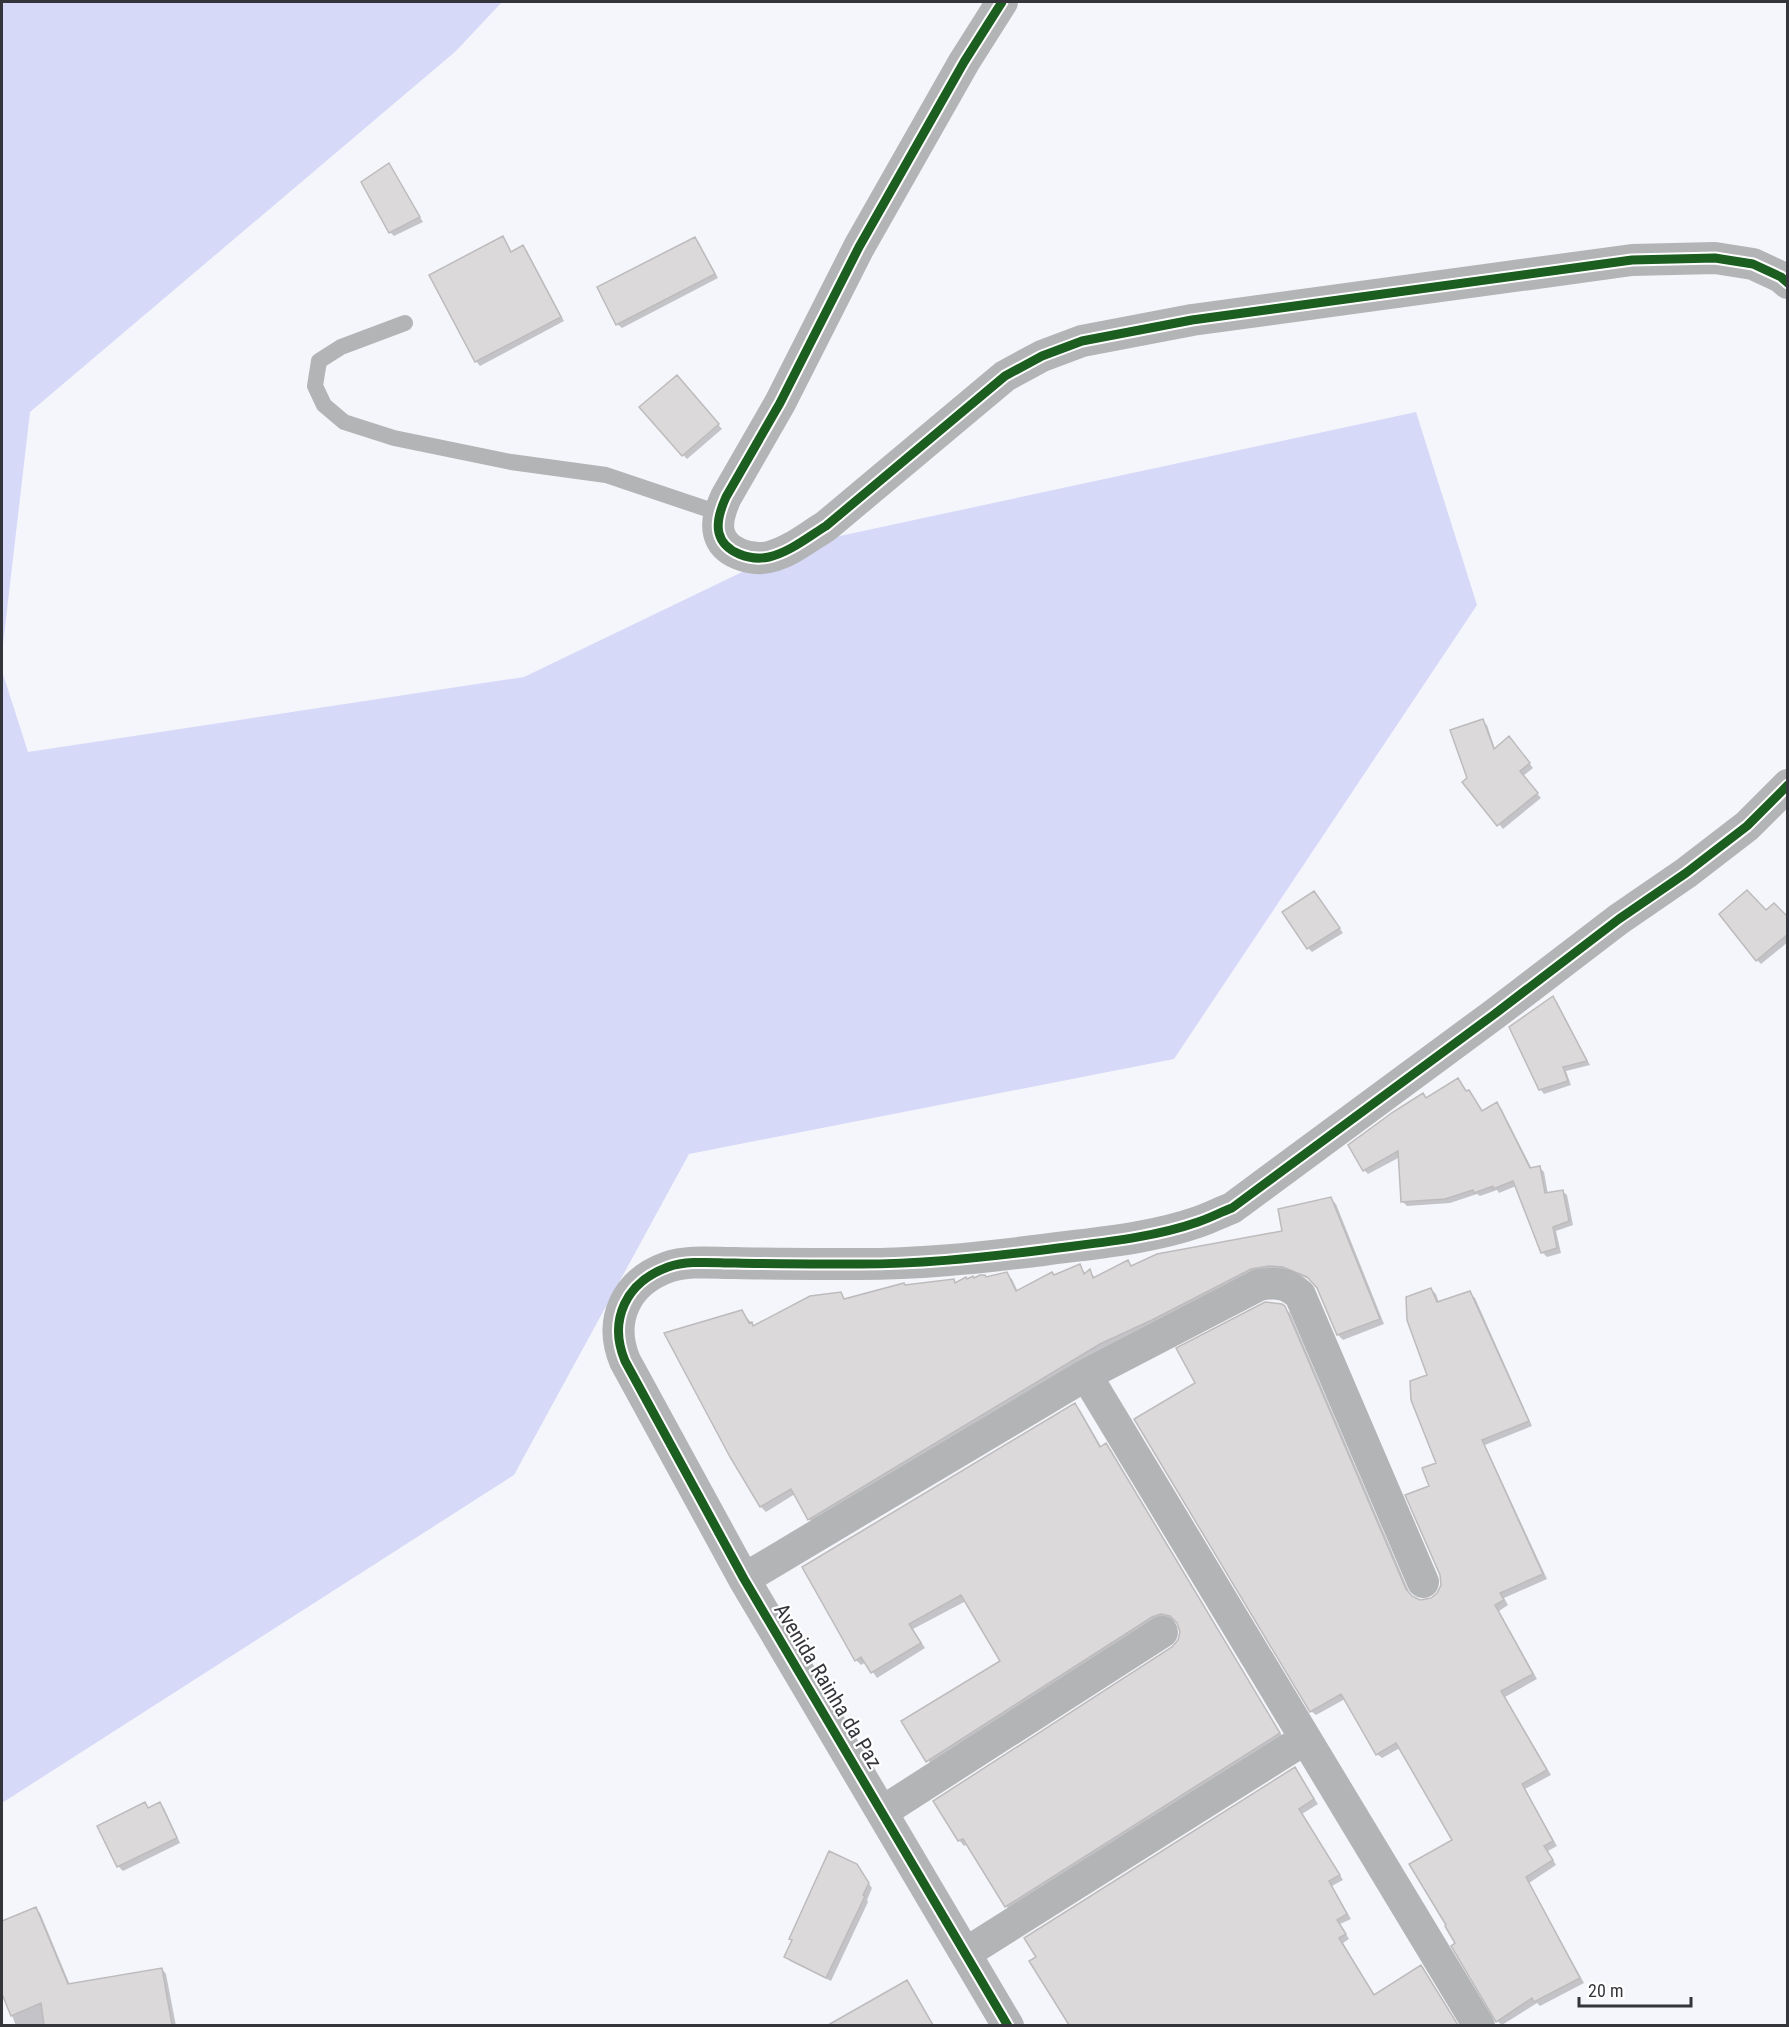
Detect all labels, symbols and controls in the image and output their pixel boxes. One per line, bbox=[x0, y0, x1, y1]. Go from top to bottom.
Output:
street label: Avenida Rainha da Paz bbox=[769, 1599, 887, 1773]
scale bar bbox=[1579, 1970, 1692, 2008]
text: 20 m bbox=[1588, 1980, 1623, 2001]

